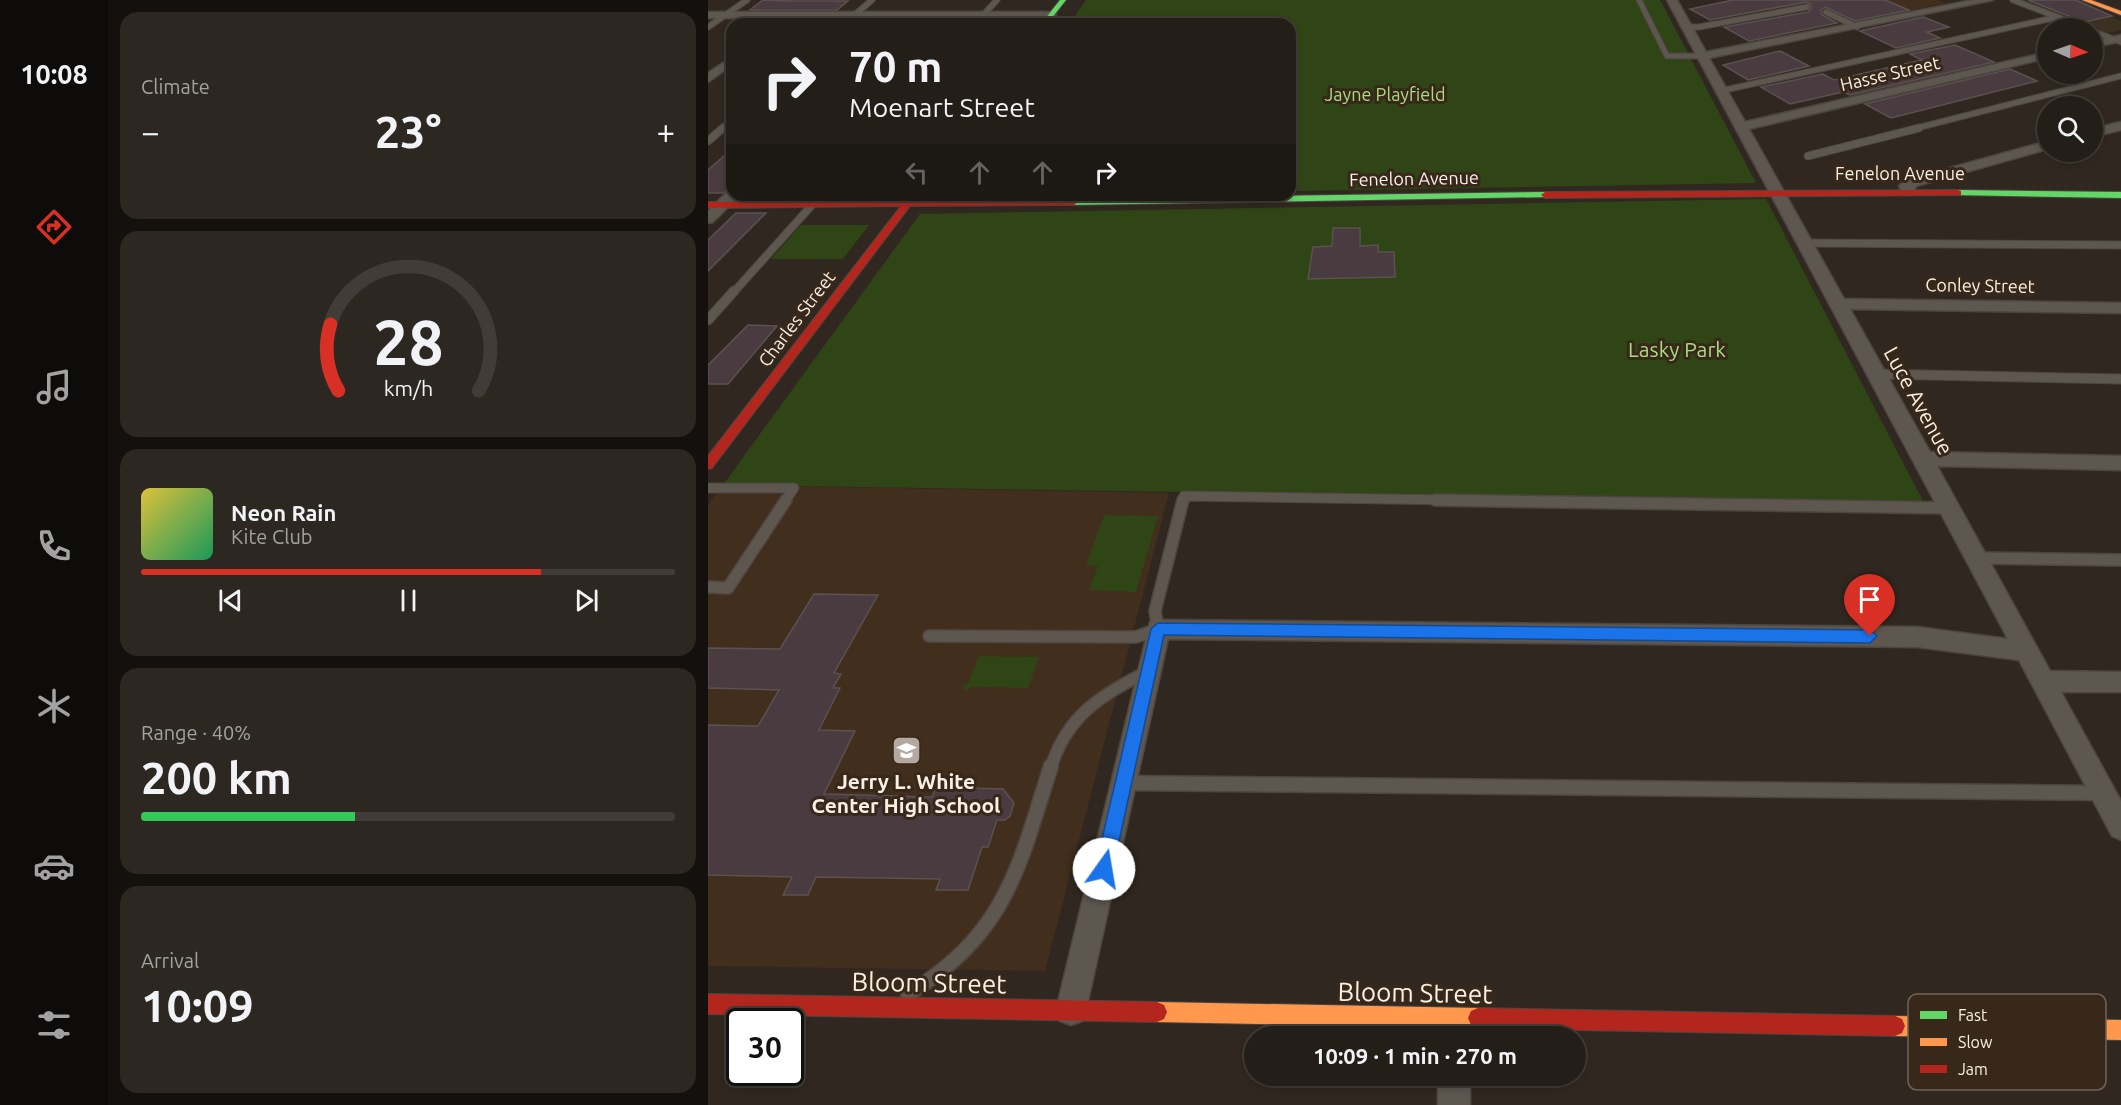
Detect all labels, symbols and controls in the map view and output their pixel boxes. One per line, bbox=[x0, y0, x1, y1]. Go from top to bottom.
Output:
north arrow bbox=[2037, 18, 2103, 84]
map controls bbox=[2037, 18, 2103, 162]
icon: right bbox=[750, 42, 828, 120]
text: 70 m bbox=[849, 43, 943, 90]
street label: Hasse Street bbox=[1838, 52, 1942, 94]
text: 10:08 bbox=[20, 59, 88, 89]
text: Climate bbox=[141, 75, 210, 98]
park label: Jayne Playfield bbox=[1325, 84, 1445, 104]
text: Moenart Street bbox=[849, 92, 1035, 122]
button: search bbox=[2037, 96, 2103, 162]
text: 23° bbox=[375, 106, 441, 157]
text: − bbox=[141, 113, 160, 150]
text: + bbox=[656, 113, 675, 150]
icon: left bbox=[900, 156, 933, 189]
icon: ahead bbox=[963, 156, 996, 189]
icon: ahead bbox=[1026, 156, 1059, 189]
icon: right bbox=[1089, 156, 1122, 189]
street label: Fenelon Avenue bbox=[1835, 163, 1965, 183]
street label: Fenelon Avenue bbox=[1349, 167, 1479, 189]
icon: directions bbox=[33, 206, 75, 248]
street label: Charles Street bbox=[754, 267, 839, 370]
street label: Conley Street bbox=[1925, 274, 2035, 296]
text: 28 bbox=[373, 307, 443, 377]
park label: Lasky Park bbox=[1628, 337, 1726, 361]
street label: Luce Avenue bbox=[1879, 342, 1958, 459]
icon: music bbox=[33, 366, 75, 408]
text: km/h bbox=[383, 376, 433, 400]
text: Neon Rain bbox=[231, 500, 336, 525]
icon: phone bbox=[33, 525, 75, 567]
text: Kite Club bbox=[231, 525, 313, 548]
pin bbox=[1844, 574, 1895, 636]
icon: arrive bbox=[1853, 583, 1886, 616]
icon: previous bbox=[214, 584, 247, 617]
icon: pause bbox=[392, 584, 425, 617]
icon: next bbox=[570, 584, 603, 617]
icon: climate bbox=[33, 685, 75, 727]
text: Range · 40% bbox=[141, 721, 251, 744]
school or university icon: Jerry L. White Center High School bbox=[890, 735, 922, 767]
text: 200 km bbox=[141, 752, 292, 803]
place label: Jerry L. White Center High School bbox=[812, 769, 1000, 817]
position arrow bbox=[1072, 837, 1136, 901]
icon: car bbox=[33, 845, 75, 887]
text: Arrival bbox=[141, 949, 199, 972]
street label: Bloom Street bbox=[851, 967, 1007, 998]
street label: Bloom Street bbox=[1337, 977, 1493, 1008]
text: 10:09 bbox=[141, 980, 254, 1031]
legend bbox=[1908, 994, 2106, 1090]
icon: filters bbox=[33, 1004, 75, 1046]
text: Fast bbox=[1958, 1006, 1988, 1024]
speed limit sign: 30 bbox=[726, 1008, 804, 1086]
text: Slow bbox=[1958, 1033, 1993, 1051]
text: 10:09 · 1 min · 270 m bbox=[1313, 1043, 1517, 1068]
text: Jam bbox=[1958, 1060, 1988, 1078]

